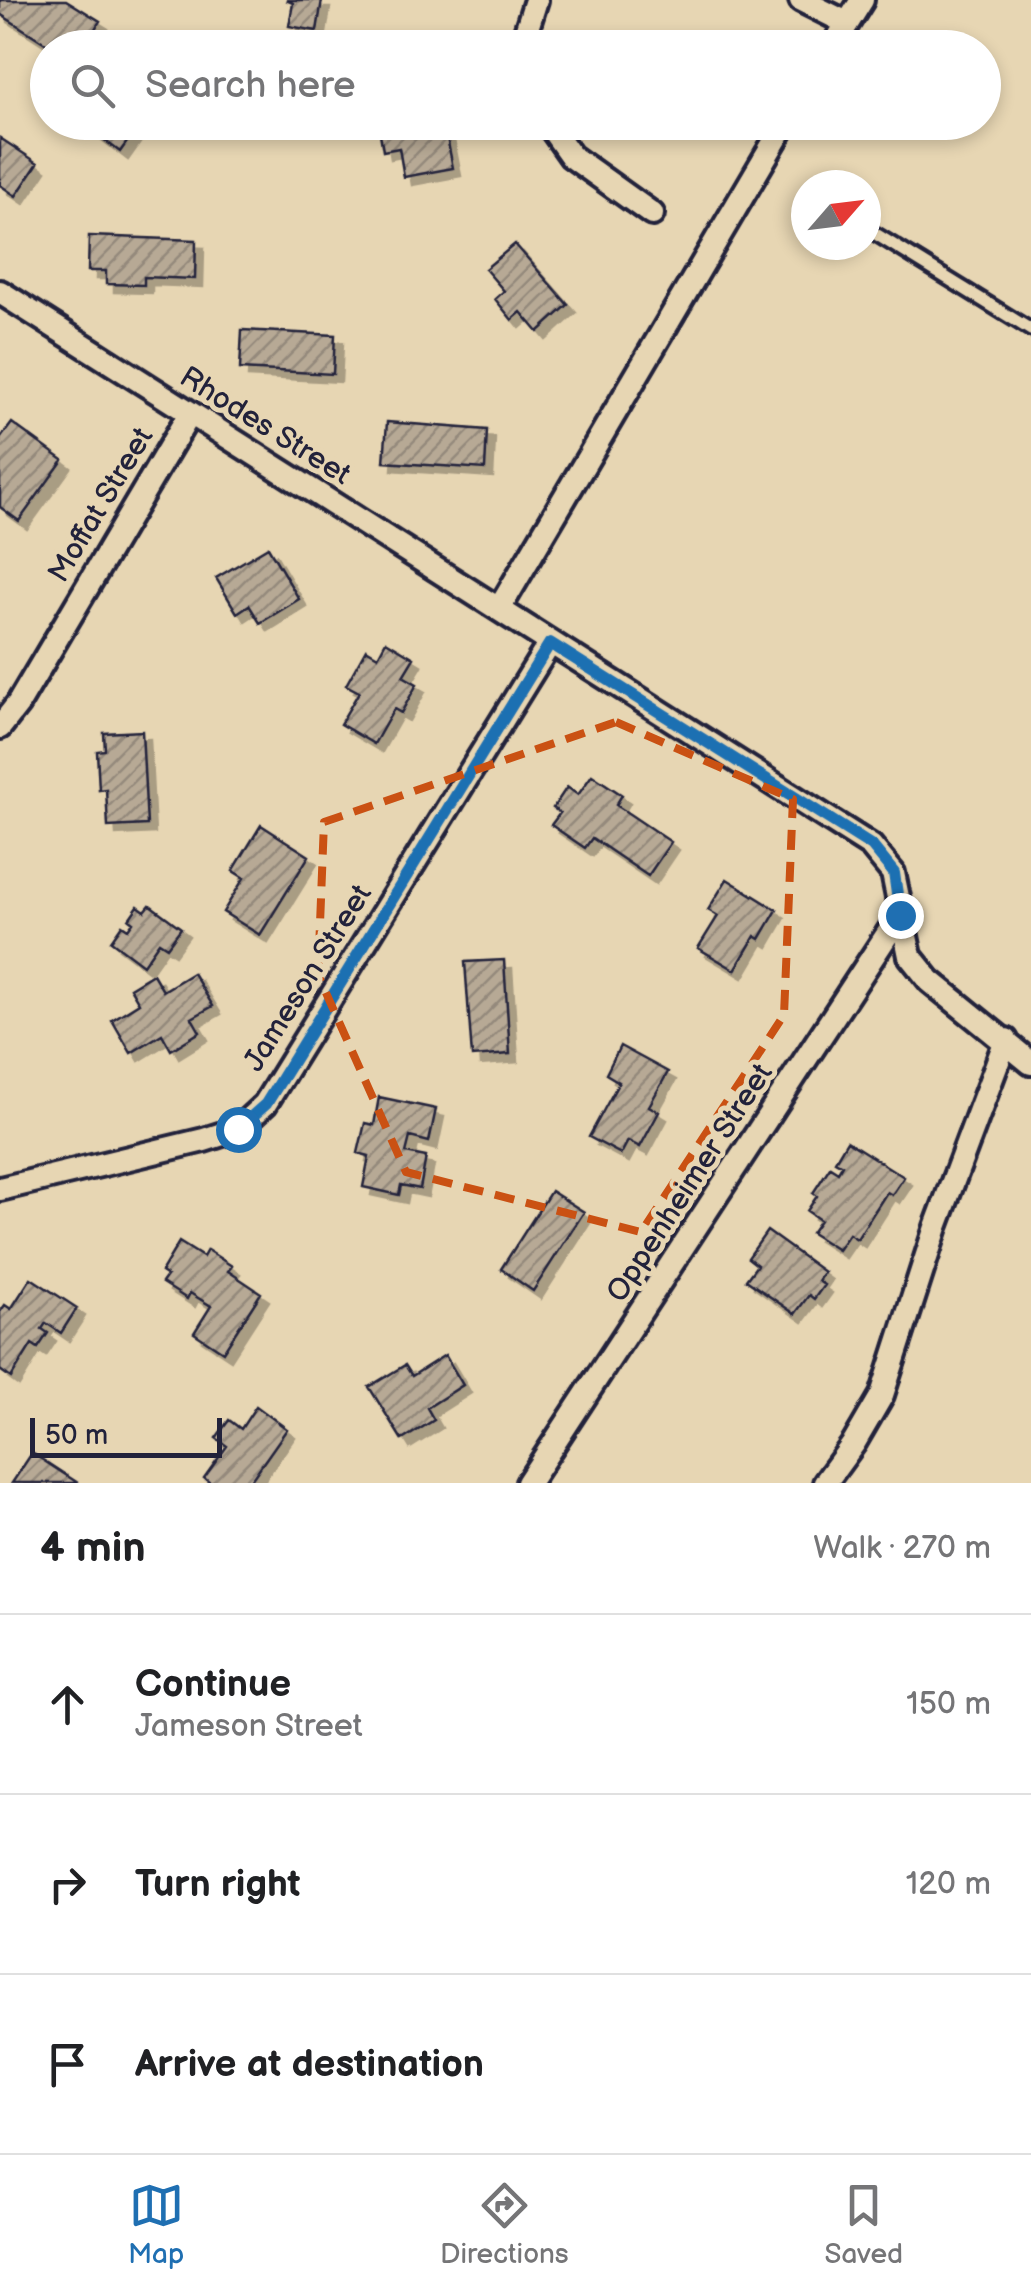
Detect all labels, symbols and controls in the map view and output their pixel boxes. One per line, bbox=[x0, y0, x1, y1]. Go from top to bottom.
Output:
search box bbox=[30, 30, 1001, 140]
icon: search bbox=[65, 58, 120, 113]
text: Search here bbox=[145, 63, 356, 108]
north arrow bbox=[791, 170, 881, 260]
street label: Rhodes Street bbox=[173, 359, 357, 493]
street label: Moffat Street bbox=[41, 421, 161, 589]
street label: Jameson Street bbox=[236, 878, 380, 1078]
route end bbox=[878, 893, 924, 939]
street label: Oppenheimer Street bbox=[599, 1057, 781, 1309]
route start bbox=[216, 1107, 262, 1153]
scale bar bbox=[30, 1413, 222, 1458]
text: 50 m bbox=[45, 1419, 108, 1452]
text: 4 min bbox=[40, 1523, 146, 1574]
text: Walk · 270 m bbox=[813, 1529, 991, 1568]
text: Continue bbox=[135, 1662, 291, 1707]
icon: ahead bbox=[40, 1677, 95, 1732]
text: 150 m bbox=[906, 1685, 991, 1724]
text: Jameson Street bbox=[135, 1707, 363, 1746]
icon: right bbox=[40, 1857, 95, 1912]
text: Turn right bbox=[135, 1862, 300, 1907]
text: 120 m bbox=[906, 1865, 991, 1904]
icon: arrive bbox=[40, 2037, 95, 2092]
text: Arrive at destination bbox=[135, 2042, 484, 2087]
tab: Map bbox=[128, 2178, 184, 2271]
tab: Directions bbox=[440, 2178, 569, 2271]
tab: Saved bbox=[825, 2178, 903, 2271]

